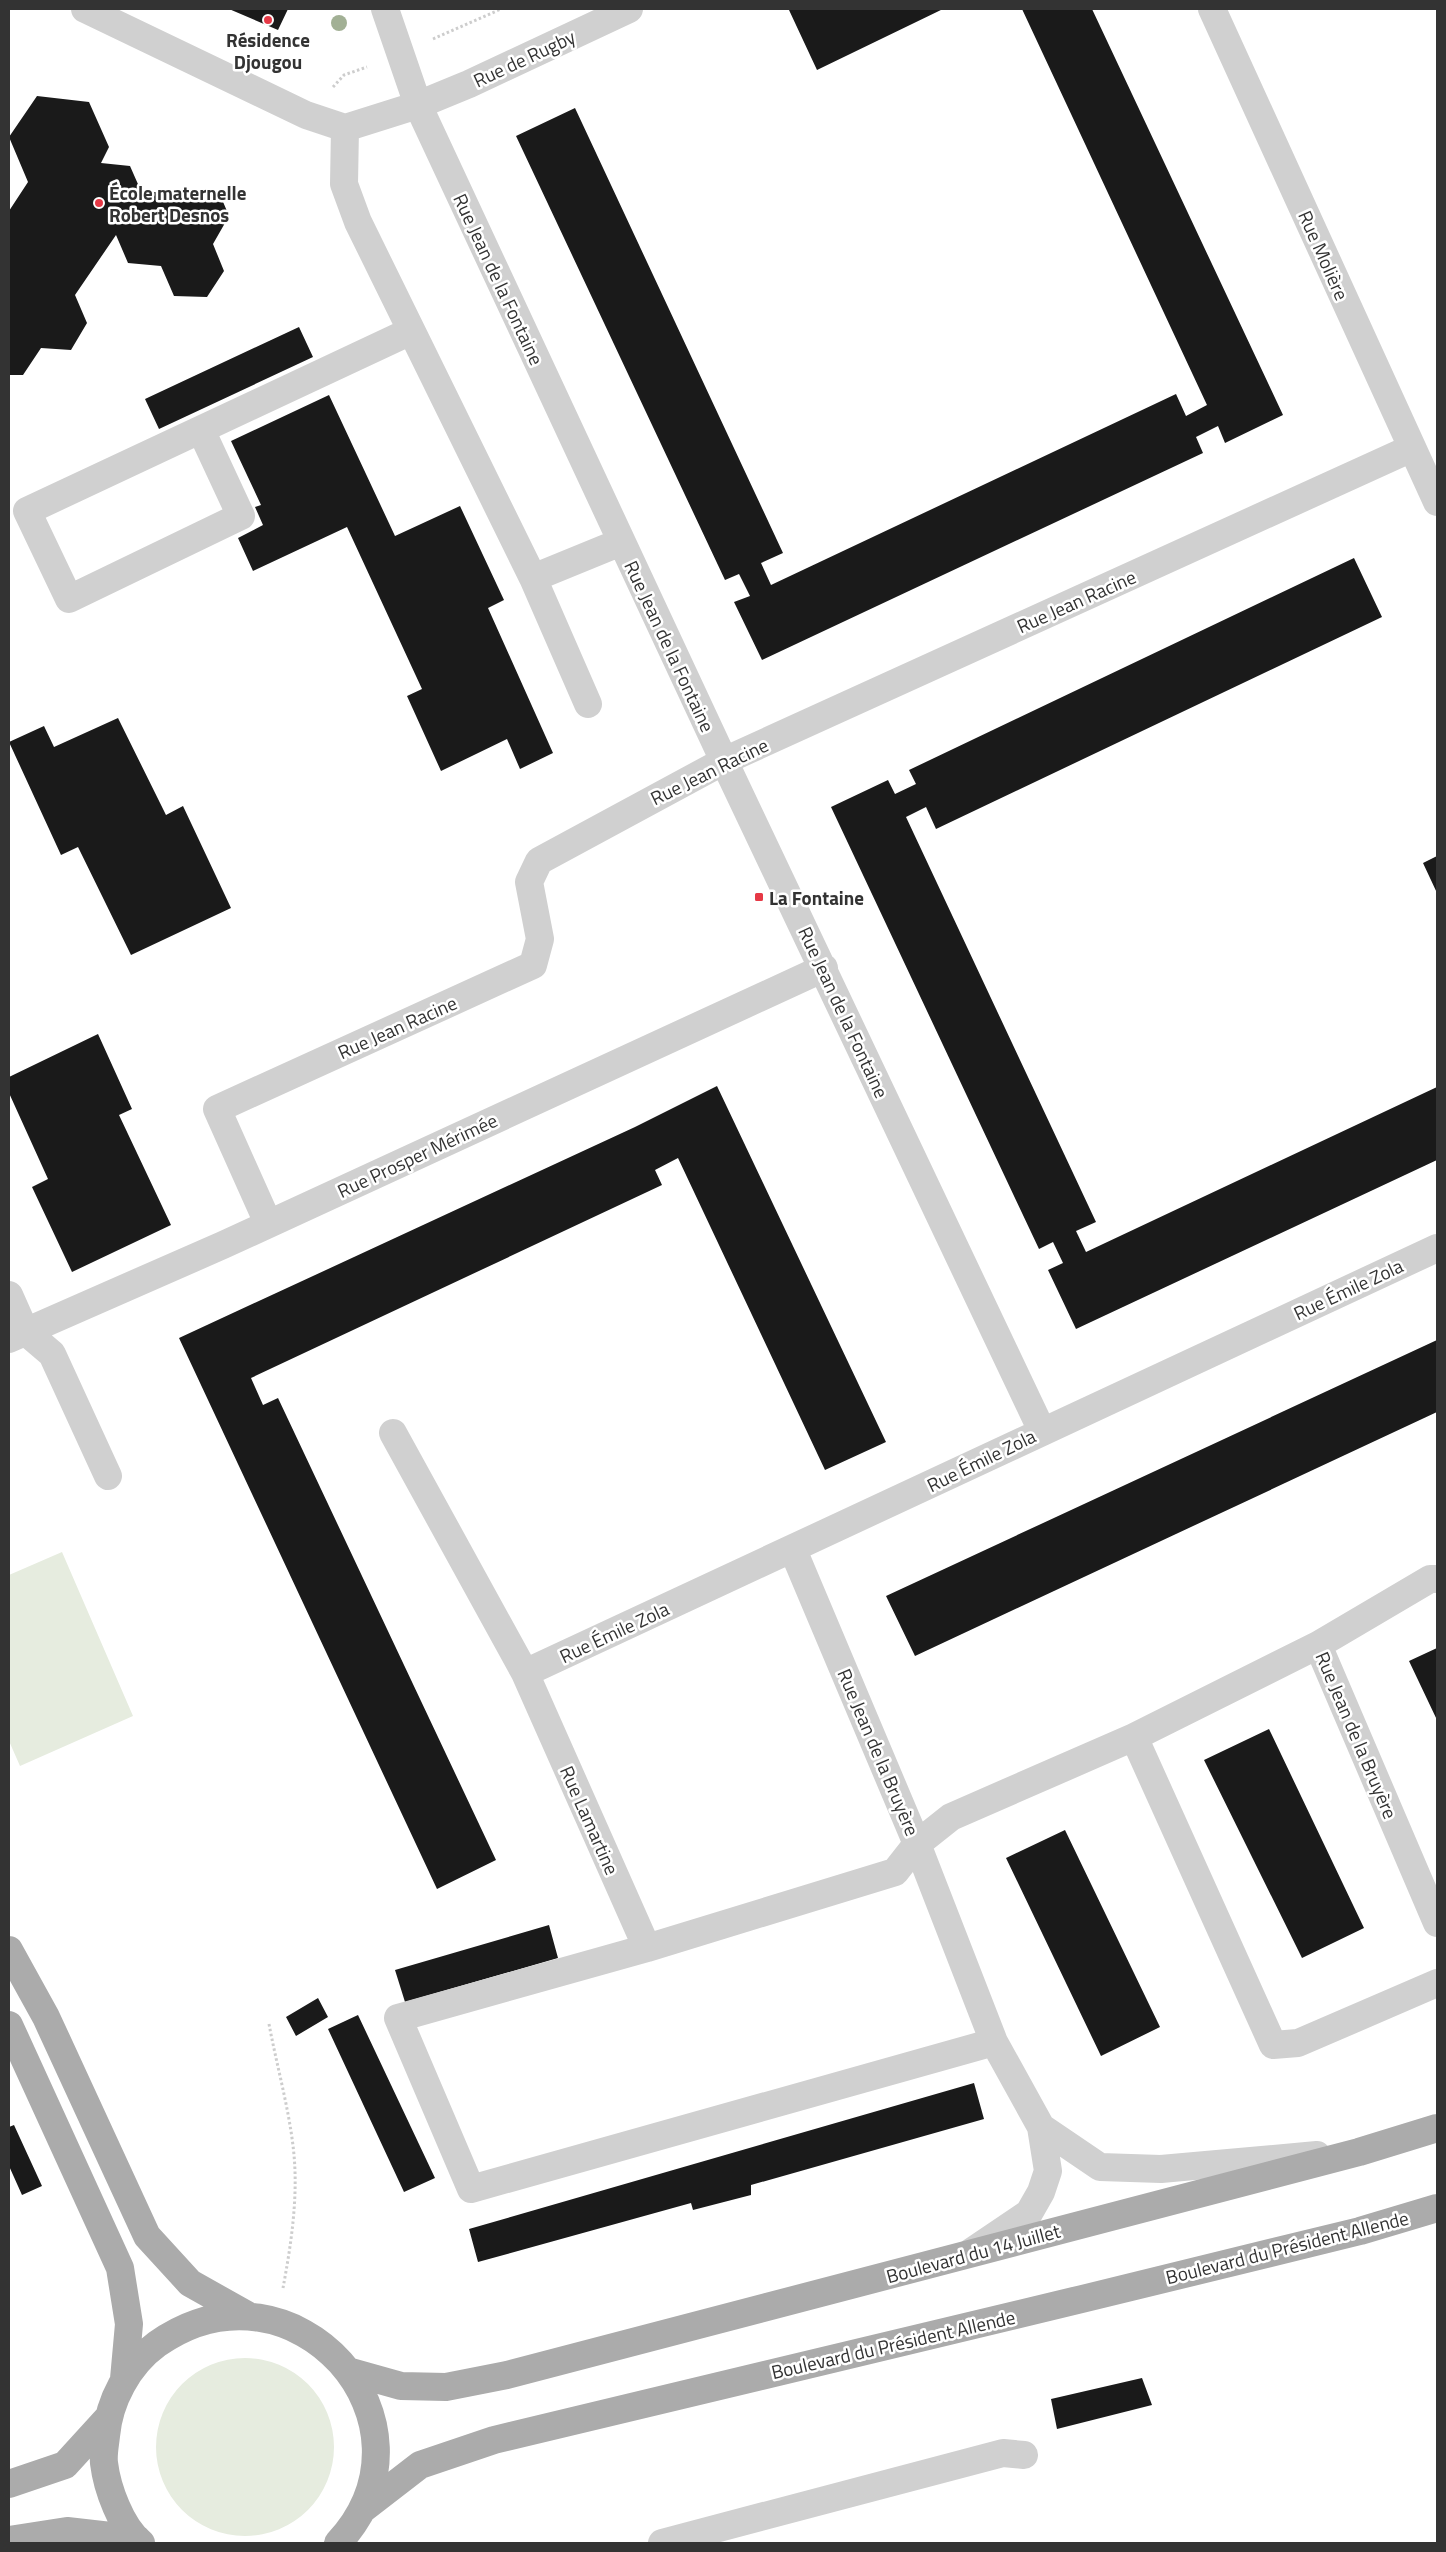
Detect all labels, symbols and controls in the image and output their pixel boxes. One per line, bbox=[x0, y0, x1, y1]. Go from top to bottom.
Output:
marker: Résidence Djougou bbox=[262, 14, 274, 26]
street label: Rue de Rugby bbox=[468, 22, 580, 94]
place label: Résidence Djougou bbox=[226, 25, 310, 76]
place label: École maternelle Robert Desnos bbox=[109, 178, 247, 229]
street label: Rue Jean de la Fontaine bbox=[446, 188, 552, 370]
marker: École maternelle Robert Desnos bbox=[93, 197, 105, 209]
street label: Rue Molière bbox=[1291, 205, 1357, 305]
street label: Rue Jean de la Fontaine bbox=[617, 555, 723, 737]
street label: Rue Jean Racine bbox=[1012, 562, 1140, 640]
street label: Rue Jean Racine bbox=[645, 730, 773, 812]
place label: La Fontaine bbox=[769, 883, 864, 912]
marker: La Fontaine bbox=[753, 891, 765, 903]
street label: Rue Jean de la Fontaine bbox=[791, 921, 897, 1103]
street label: Rue Jean Racine bbox=[333, 988, 461, 1066]
street label: Rue Prosper Mérimée bbox=[332, 1105, 502, 1205]
street label: Rue Émile Zola bbox=[1288, 1251, 1408, 1327]
street label: Rue Émile Zola bbox=[922, 1421, 1041, 1499]
street label: Rue Émile Zola bbox=[554, 1594, 674, 1670]
street label: Rue Jean de la Bruyère bbox=[1309, 1647, 1405, 1823]
street label: Rue Jean de la Bruyère bbox=[831, 1664, 927, 1840]
street label: Rue Lamartine bbox=[553, 1761, 627, 1879]
street label: Boulevard du Président Allende bbox=[1162, 2203, 1412, 2291]
street label: Boulevard du 14 Juillet bbox=[883, 2216, 1064, 2290]
street label: Boulevard du Président Allende bbox=[768, 2302, 1018, 2386]

